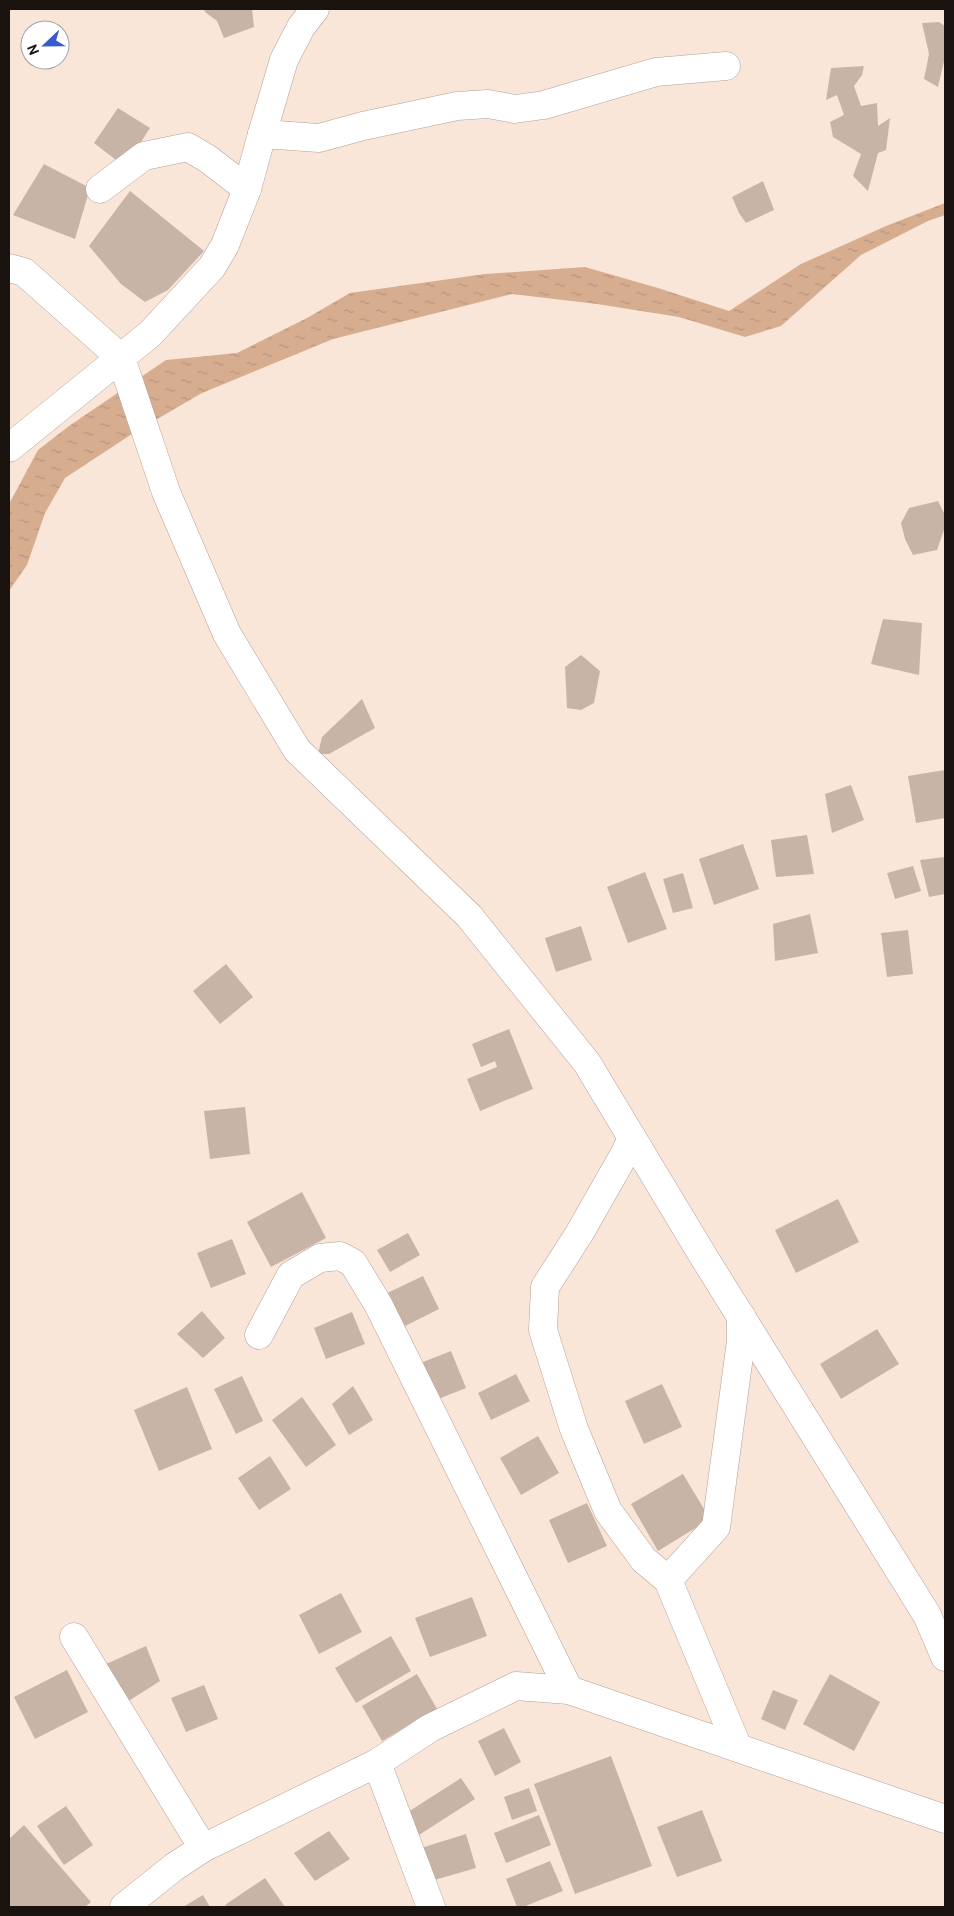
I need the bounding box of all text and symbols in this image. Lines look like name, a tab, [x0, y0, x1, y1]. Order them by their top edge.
north arrow	[20, 20, 70, 70]
text: N	[23, 42, 43, 58]

